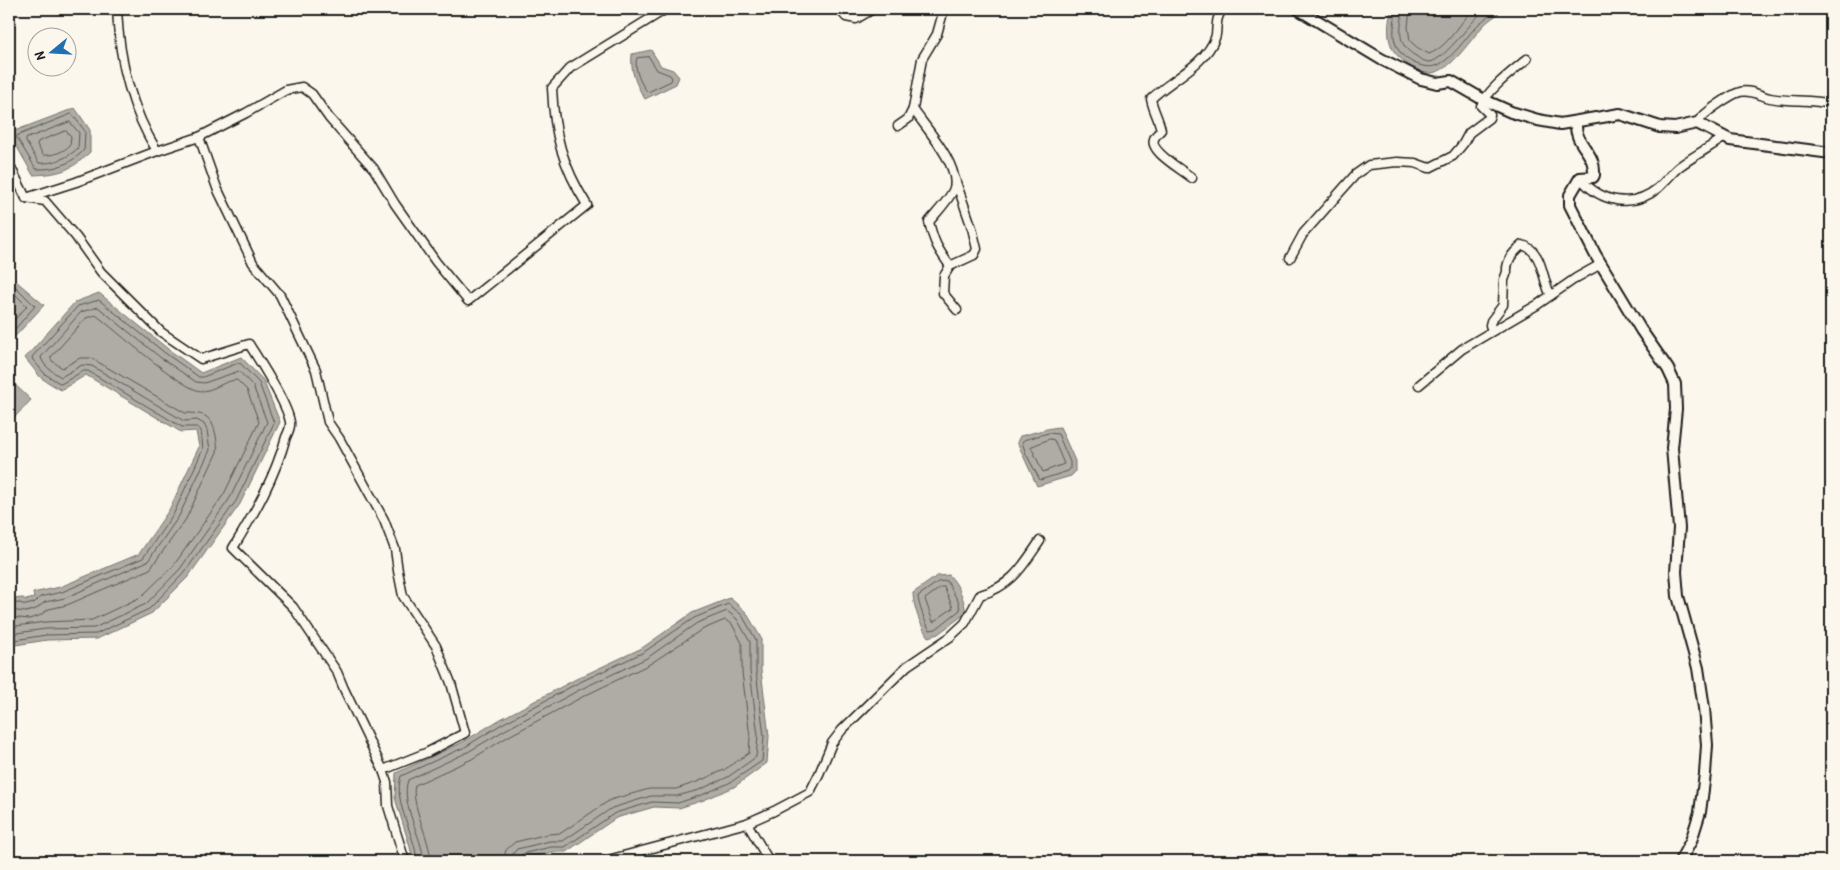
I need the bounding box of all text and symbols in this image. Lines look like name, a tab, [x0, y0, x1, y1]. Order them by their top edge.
north arrow	[28, 28, 78, 78]
text: N	[29, 49, 49, 63]

